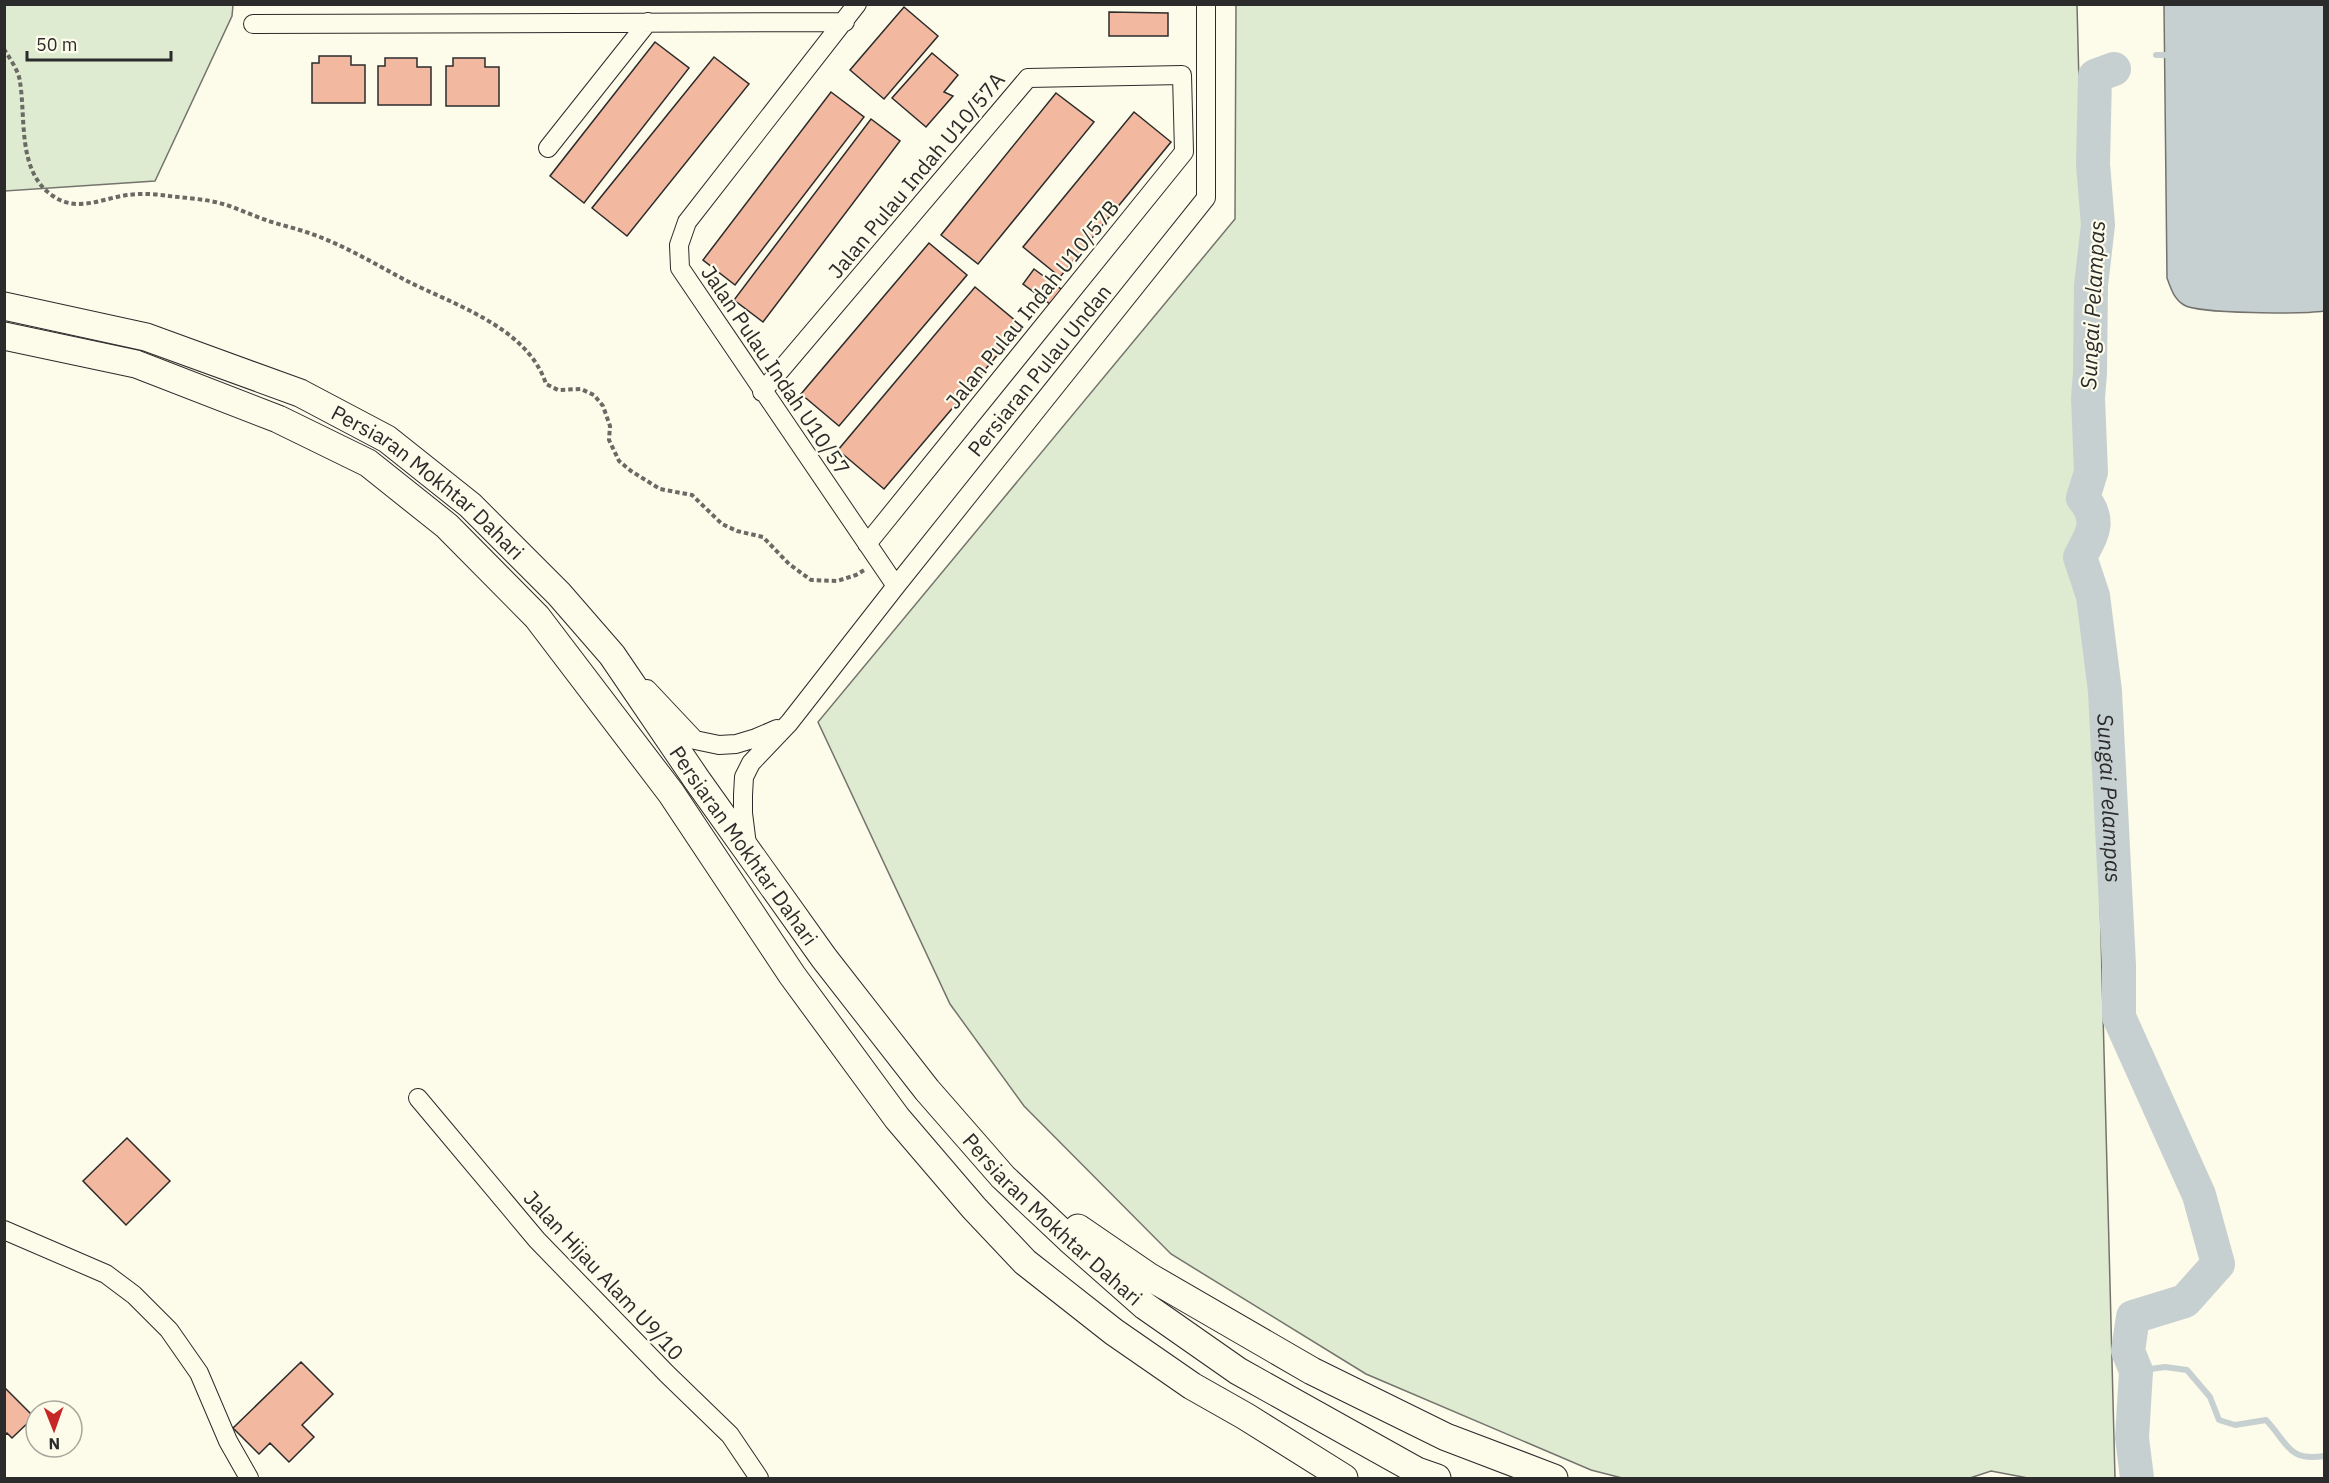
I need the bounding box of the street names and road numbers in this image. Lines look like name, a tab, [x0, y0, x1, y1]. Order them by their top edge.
street label: Jalan Pulau Indah U10/57A	[821, 66, 1011, 284]
street label: Jalan Pulau Indah U10/57B	[939, 194, 1125, 414]
street label: Jalan Pulau Indah U10/57	[695, 260, 857, 480]
street label: Persiaran Pulau Undan	[961, 278, 1117, 462]
street label: Persiaran Mokhtar Dahari	[327, 398, 531, 566]
street label: Persiaran Mokhtar Dahari	[664, 740, 824, 951]
street label: Persiaran Mokhtar Dahari	[957, 1127, 1148, 1311]
street label: Jalan Hijau Alam U9/10	[518, 1184, 690, 1366]

